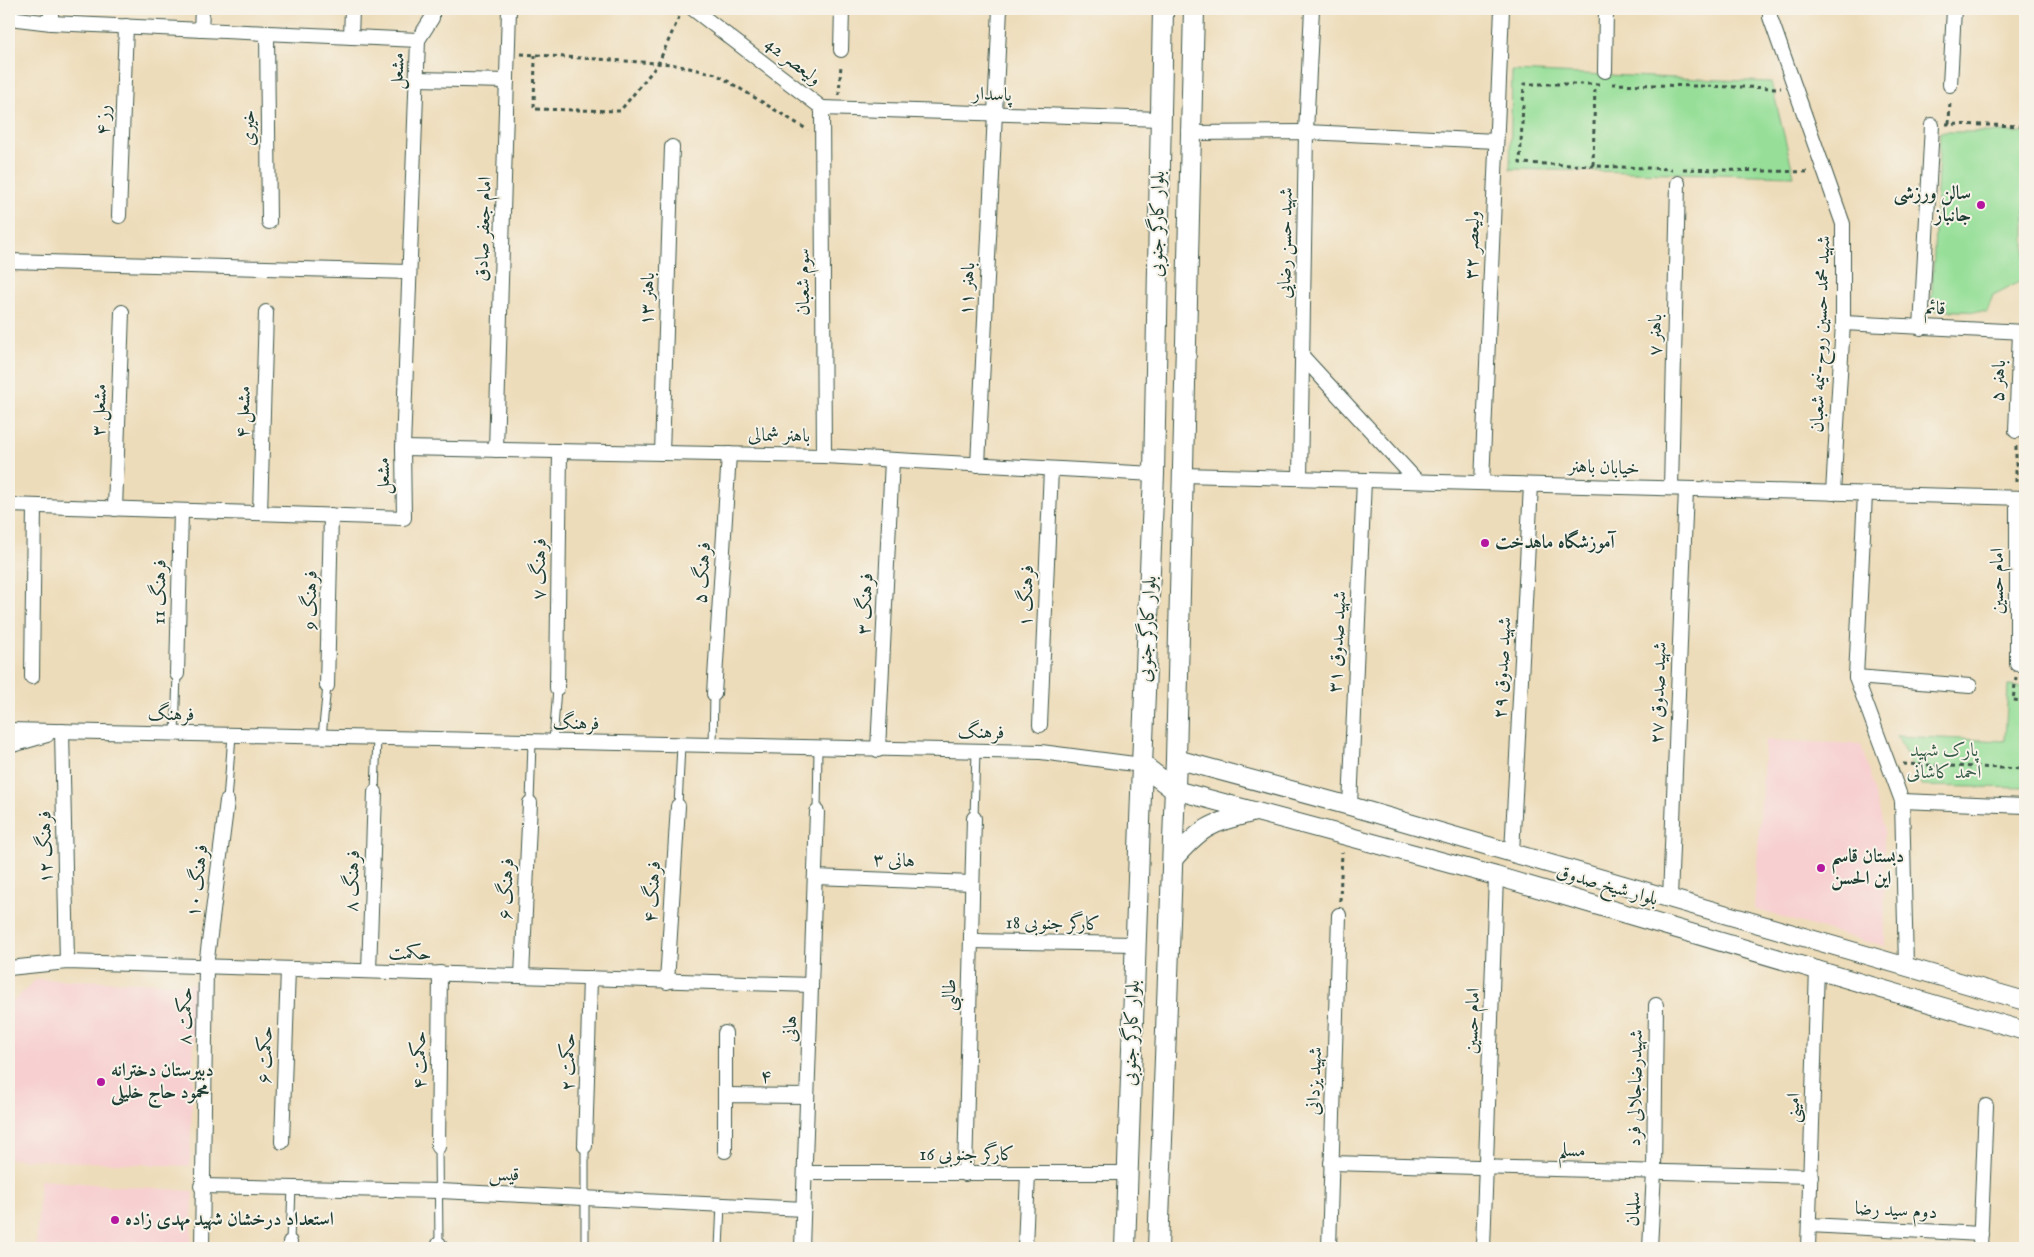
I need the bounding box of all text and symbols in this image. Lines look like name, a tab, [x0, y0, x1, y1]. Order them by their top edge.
street label: ولیعصر 42	[760, 33, 826, 91]
street label: مشعل	[385, 52, 411, 90]
street label: پاسدار	[970, 82, 1013, 108]
street label: رز ۴	[91, 104, 117, 136]
street label: خیری	[237, 110, 261, 146]
street label: بلوار کارگر جنوبی	[1143, 171, 1172, 277]
street label: امام جعفر صادق	[470, 176, 501, 282]
place label: سالن ورزشی جانباز	[1894, 182, 1971, 228]
street label: شهید حسن رضایی	[1273, 187, 1299, 299]
marker: سالن ورزشی جانباز	[1975, 199, 1987, 211]
street label: ولیعصر ۳۲	[1460, 210, 1486, 280]
street label: شهید محمد حسین روح-نیمه شعبان	[1806, 235, 1840, 433]
street label: سوم شعبان	[792, 248, 819, 316]
street label: باهنر ۱۱	[955, 262, 981, 316]
street label: باهنر ۱۳	[635, 272, 661, 326]
street label: قائم	[1924, 296, 1946, 325]
street label: باهنر ۷	[1644, 314, 1668, 356]
street label: باهنر ۵	[1986, 359, 2012, 403]
street label: مشعل ۳	[87, 383, 113, 437]
street label: مشعل ۴	[231, 385, 257, 439]
street label: باهنر شمالی	[748, 423, 810, 449]
street label: خیابان باهنر	[1566, 455, 1640, 481]
street label: مشعل	[372, 457, 396, 495]
place label: آموزشگاه ماهدخت	[1495, 529, 1618, 555]
marker: آموزشگاه ماهدخت	[1479, 537, 1491, 549]
street label: فرهنگ ۷	[525, 538, 553, 600]
street label: فرهنگ ۵	[687, 541, 717, 605]
street label: امام حسین	[1986, 548, 2013, 614]
street label: فرهنگ 11	[145, 559, 173, 625]
street label: فرهنگ ۱	[1012, 564, 1040, 627]
street label: فرهنگ 9	[296, 570, 324, 631]
street label: فرهنگ ۳	[850, 572, 880, 636]
street label: بلوار کارگر جنوبی	[1131, 575, 1164, 683]
street label: شهید صدوق ۳۱	[1323, 590, 1353, 694]
street label: شهید صدوق ۲۹	[1488, 616, 1518, 720]
street label: شهید صدوق ۲۷	[1645, 641, 1673, 745]
street label: فرهنگ	[147, 701, 195, 727]
street label: فرهنگ	[552, 710, 600, 736]
street label: فرهنگ	[957, 719, 1005, 745]
park label: پارک شهید احمد کاشانی	[1907, 739, 1981, 785]
street label: فرهنگ ۱۲	[31, 810, 59, 884]
street label: فرهنگ ۱۰	[180, 843, 214, 919]
place label: دبستان قاسم این الحسن	[1831, 845, 1904, 891]
street label: هانی ۳	[873, 848, 915, 874]
street label: فرهنگ ۸	[338, 849, 366, 912]
street label: فرهنگ ۶	[492, 857, 520, 920]
street label: فرهنگ ۴	[637, 860, 667, 924]
street label: بلوار شیخ صدوق	[1552, 860, 1661, 916]
marker: دبستان قاسم این الحسن	[1815, 862, 1827, 874]
street label: کارگر جنوبی 18	[1005, 909, 1101, 938]
street label: حکمت	[388, 941, 432, 967]
street label: طالبی	[937, 978, 965, 1012]
street label: بلوار کارگر جنوبی	[1116, 979, 1147, 1087]
street label: حکمت ۸	[173, 987, 199, 1045]
street label: امام حسین	[1460, 987, 1489, 1055]
street label: هانی	[779, 1015, 803, 1043]
street label: حکمت ۶	[253, 1025, 279, 1085]
street label: شهیدرضاجلالی فرد	[1623, 1029, 1649, 1147]
street label: حکمت ۴	[408, 1031, 432, 1089]
street label: حکمت ۲	[556, 1033, 582, 1091]
street label: شهید یزدانی	[1302, 1046, 1328, 1116]
place label: دبيرستان دخترانه محمود حاج خلیلی	[110, 1059, 214, 1109]
street label: ۴	[760, 1065, 772, 1089]
marker: دبيرستان دخترانه محمود حاج خلیلی	[95, 1076, 107, 1088]
street label: امینی	[1781, 1093, 1807, 1123]
street label: مسلم	[1558, 1139, 1586, 1169]
street label: کارگر جنوبی 16	[919, 1141, 1015, 1168]
street label: قیس	[488, 1162, 520, 1188]
street label: سلمان	[1621, 1191, 1647, 1227]
street label: دوم سید رضا	[1854, 1197, 1938, 1228]
place label: استعداد درخشان شهید مهدی زاده	[125, 1208, 334, 1232]
marker: استعداد درخشان شهید مهدی زاده	[109, 1214, 121, 1226]

